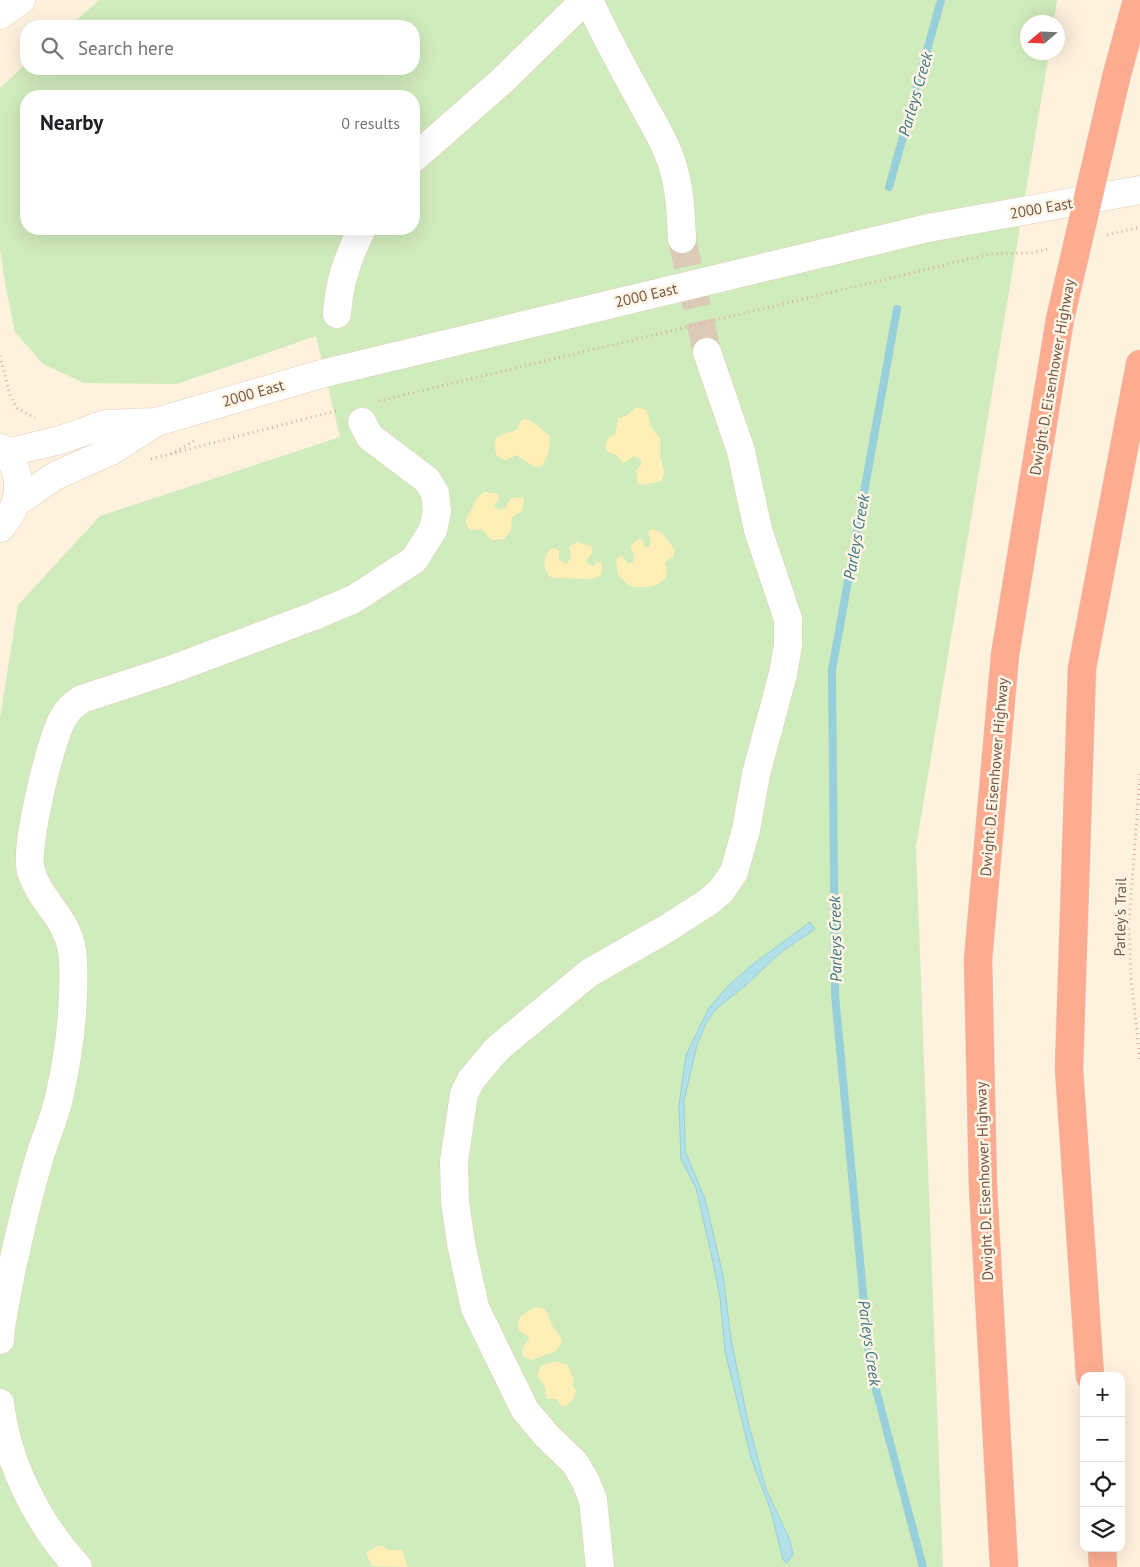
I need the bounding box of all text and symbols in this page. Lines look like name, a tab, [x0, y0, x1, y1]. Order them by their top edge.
north arrow	[1020, 15, 1065, 60]
search box	[20, 20, 420, 75]
icon: search	[38, 34, 66, 62]
text: Search here	[78, 36, 174, 60]
water label: Parleys Creek	[893, 49, 937, 138]
text: Nearby	[40, 109, 103, 136]
text: 0 results	[341, 113, 400, 133]
street label: 2000 East	[1008, 193, 1074, 223]
street label: Dwight D. Eisenhower Highway	[1025, 277, 1079, 477]
street label: 2000 East	[613, 279, 679, 311]
street label: 2000 East	[220, 375, 286, 411]
water label: Parleys Creek	[839, 492, 873, 581]
street label: Dwight D. Eisenhower Highway	[976, 677, 1012, 877]
street label: Parley's Trail	[1110, 877, 1130, 957]
water label: Parleys Creek	[824, 895, 846, 982]
street label: Dwight D. Eisenhower Highway	[971, 1081, 997, 1281]
water label: Parleys Creek	[854, 1299, 886, 1388]
map controls	[1080, 1372, 1125, 1552]
button: +	[1080, 1372, 1125, 1417]
button: −	[1080, 1417, 1125, 1462]
button: locate	[1080, 1462, 1125, 1507]
button: layers	[1080, 1507, 1125, 1552]

